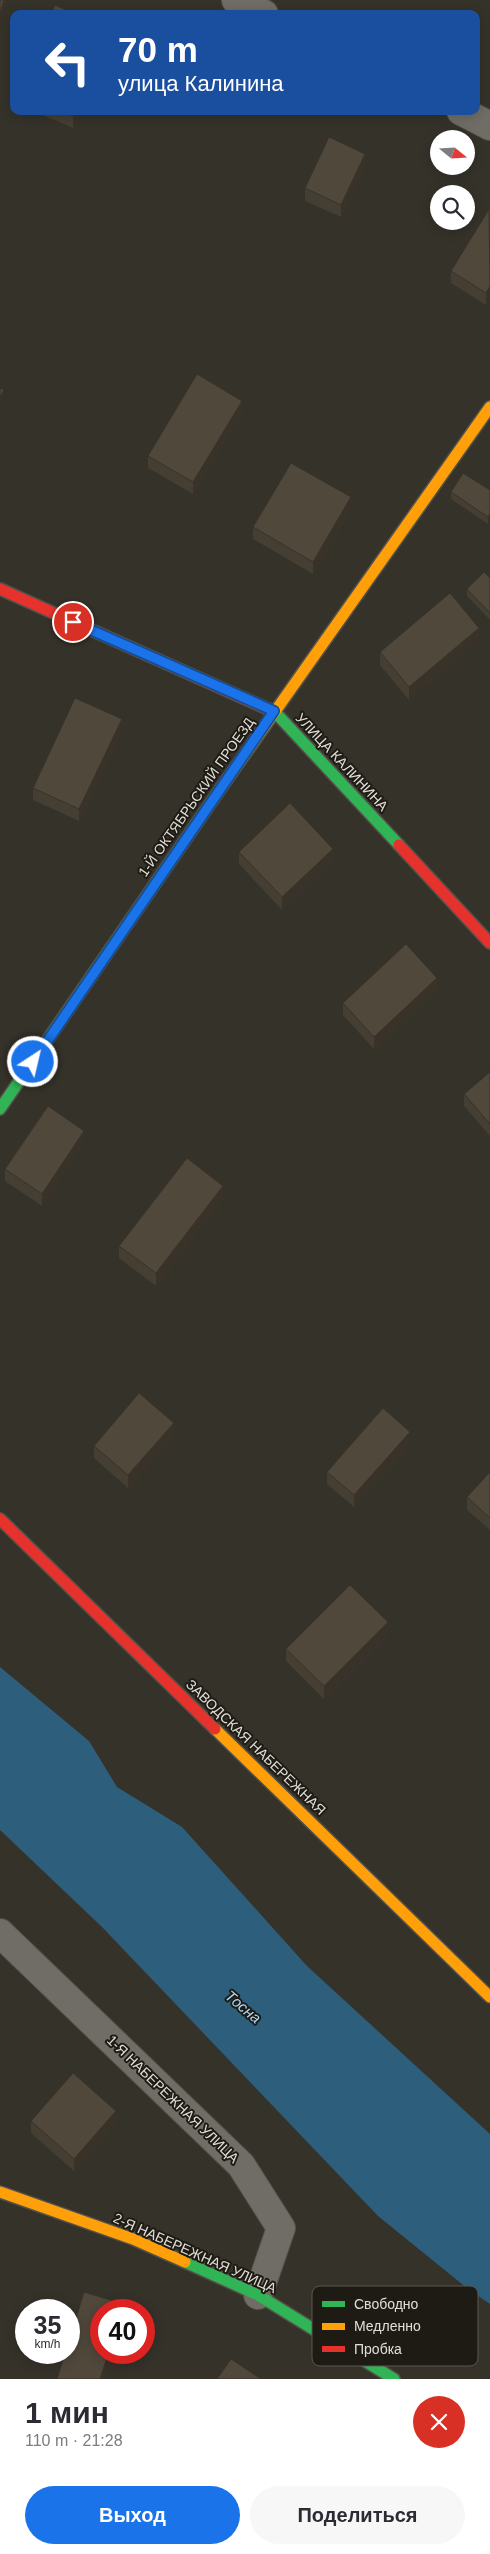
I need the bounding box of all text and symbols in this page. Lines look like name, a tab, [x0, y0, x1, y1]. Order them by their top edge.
icon: left	[35, 30, 100, 95]
text: 70 m	[118, 30, 198, 69]
text: улица Калинина	[118, 71, 284, 96]
north arrow	[430, 130, 475, 175]
map controls	[430, 130, 475, 230]
button: search	[430, 185, 475, 230]
pin	[52, 601, 94, 643]
icon: arrive	[59, 608, 87, 636]
street label: УЛИЦА КАЛИНИНА	[293, 710, 392, 815]
street label: 1-Й ОКТЯБРЬСКИЙ ПРОЕЗД	[134, 713, 257, 880]
position arrow	[6, 1035, 58, 1087]
street label: ЗАВОДСКАЯ НАБЕРЕЖНАЯ	[183, 1676, 329, 1818]
water label: Тосна	[222, 1987, 265, 2026]
street label: 1-Я НАБЕРЕЖНАЯ УЛИЦА	[104, 2032, 243, 2167]
street label: 2-Я НАБЕРЕЖНАЯ УЛИЦА	[111, 2210, 280, 2297]
legend	[312, 2286, 478, 2366]
text: Свободно	[354, 2296, 419, 2312]
speed limit sign: 40	[90, 2299, 155, 2364]
text: 35	[34, 2311, 61, 2339]
text: Медленно	[354, 2318, 421, 2334]
text: km/h	[34, 2337, 61, 2351]
text: Пробка	[354, 2341, 402, 2357]
text: 1 мин	[25, 2396, 109, 2429]
button: close	[413, 2396, 465, 2448]
text: 110 m · 21:28	[25, 2432, 123, 2449]
button: Выход	[25, 2486, 240, 2544]
button: Поделиться	[250, 2486, 465, 2544]

